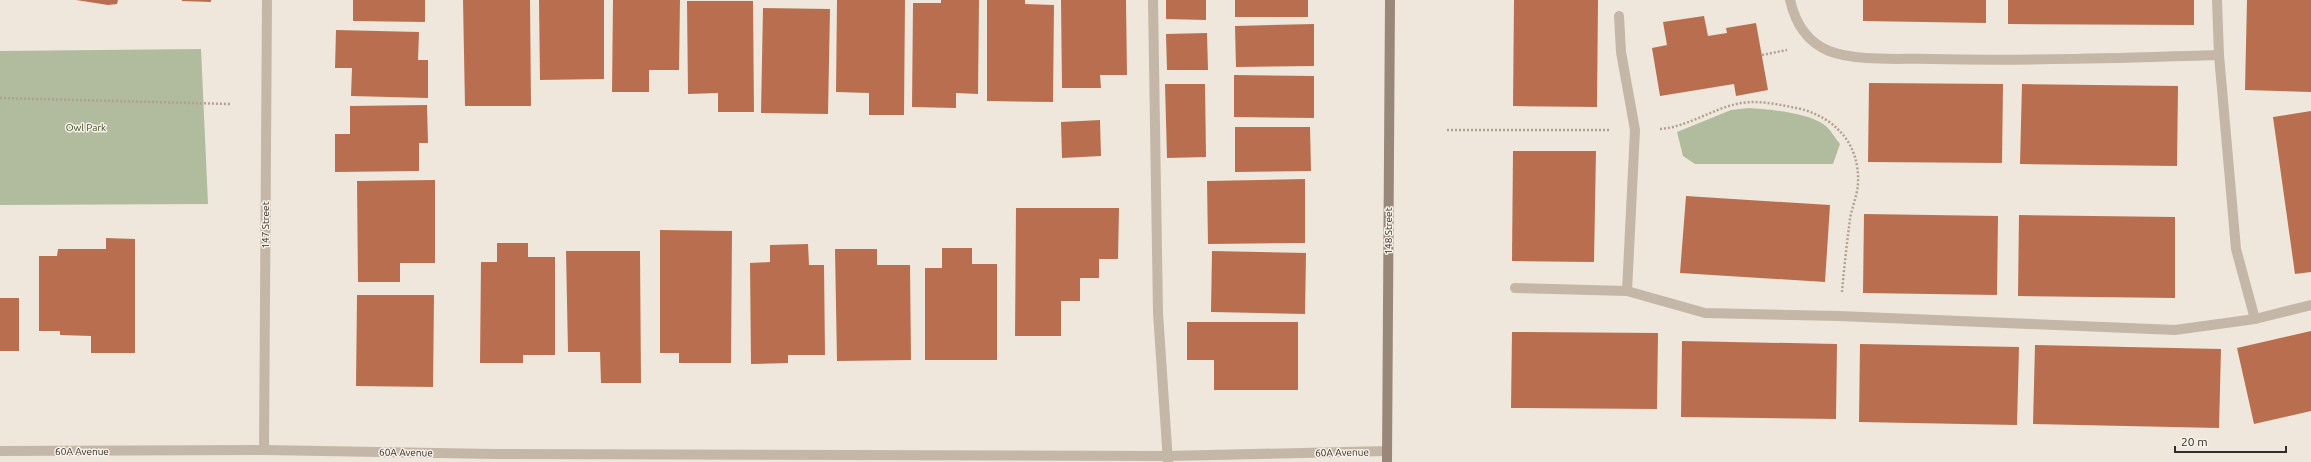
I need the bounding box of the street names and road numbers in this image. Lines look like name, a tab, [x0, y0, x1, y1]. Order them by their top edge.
street label: 147 Street	[260, 201, 271, 249]
street label: 148 Street	[1383, 207, 1394, 255]
street label: 60A Avenue	[55, 446, 109, 457]
street label: 60A Avenue	[379, 447, 433, 458]
street label: 60A Avenue	[1315, 447, 1369, 458]

